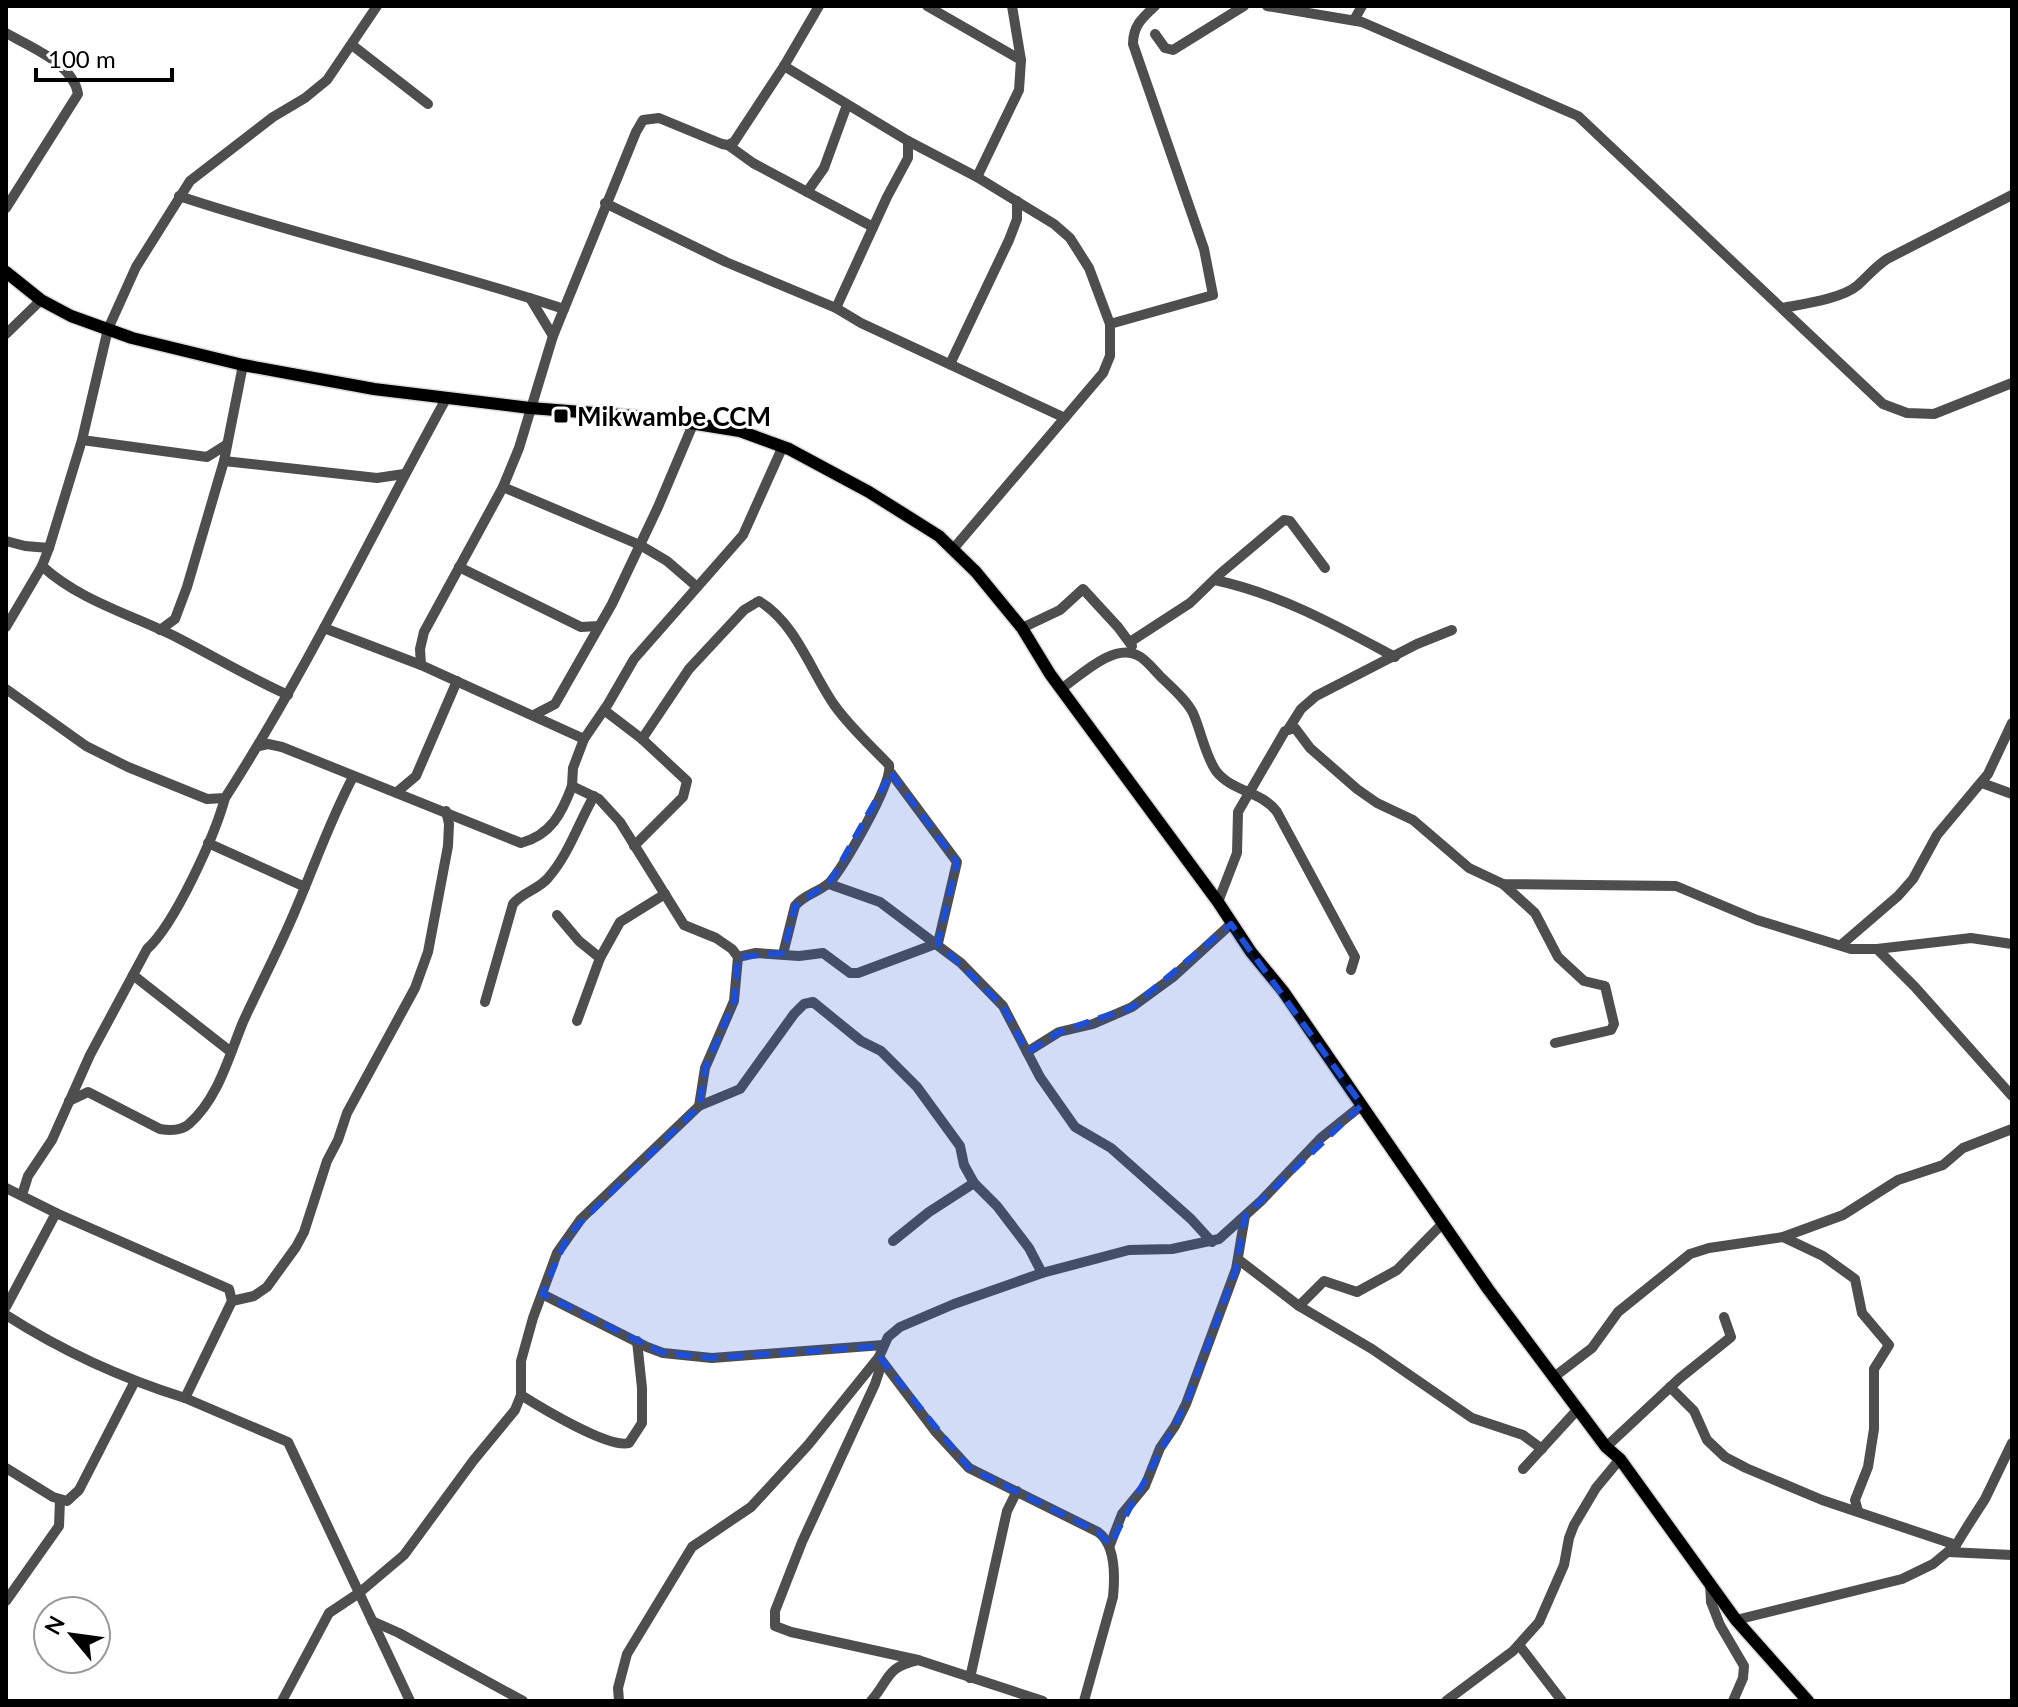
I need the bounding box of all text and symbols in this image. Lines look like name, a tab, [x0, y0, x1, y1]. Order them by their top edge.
scale bar	[36, 32, 172, 82]
text: 100 m	[48, 44, 116, 73]
place label: Mikwambe CCM	[577, 400, 771, 432]
marker: Mikwambe CCM	[552, 407, 570, 425]
north arrow	[32, 1595, 112, 1675]
text: N	[38, 1611, 70, 1639]

